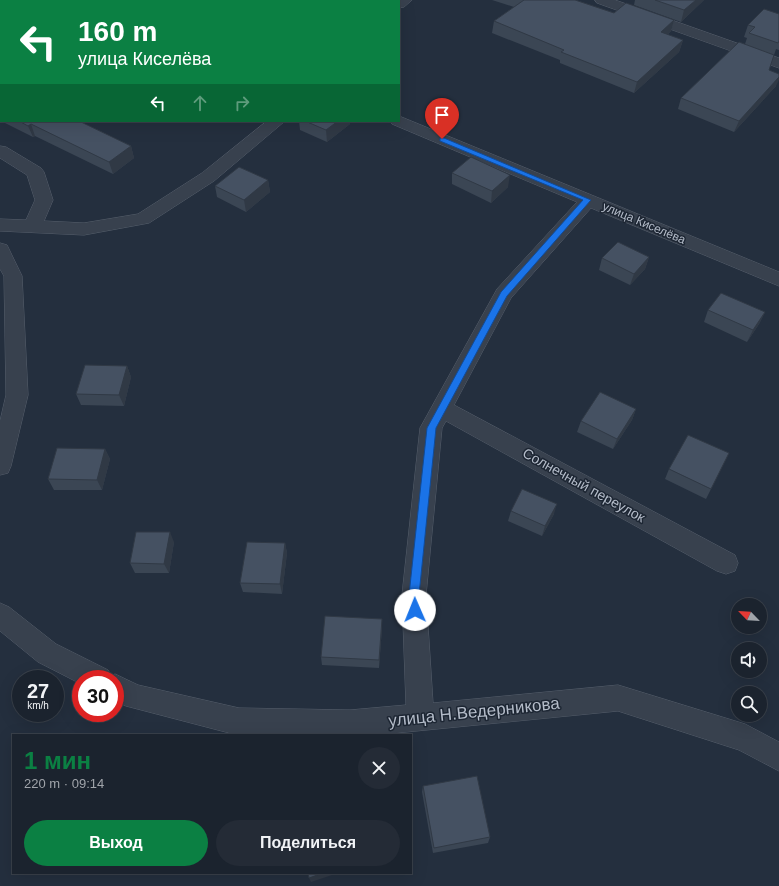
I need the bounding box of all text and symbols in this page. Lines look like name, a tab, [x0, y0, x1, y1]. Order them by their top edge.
icon: left	[12, 16, 64, 68]
text: 160 m	[78, 16, 157, 47]
text: улица Киселёва	[78, 49, 211, 69]
icon: left	[147, 92, 169, 114]
icon: ahead	[189, 92, 211, 114]
icon: right	[231, 92, 253, 114]
pin	[425, 98, 459, 139]
icon: arrive	[431, 104, 453, 126]
street label: улица Киселёва	[600, 199, 688, 247]
street label: Солнечный переулок	[520, 445, 649, 526]
position arrow	[394, 589, 436, 631]
north arrow	[731, 598, 767, 634]
map controls	[731, 598, 767, 722]
button: sound	[731, 642, 767, 678]
speed limit sign: 30	[72, 670, 124, 722]
text: 27	[27, 680, 49, 702]
button: search	[731, 686, 767, 722]
street label: улица Н.Ведерникова	[387, 694, 561, 730]
text: km/h	[27, 700, 49, 711]
text: 1 мин	[24, 747, 91, 774]
button: close	[358, 747, 400, 789]
text: 220 m · 09:14	[24, 776, 104, 791]
button: Выход	[24, 820, 208, 866]
button: Поделиться	[216, 820, 400, 866]

